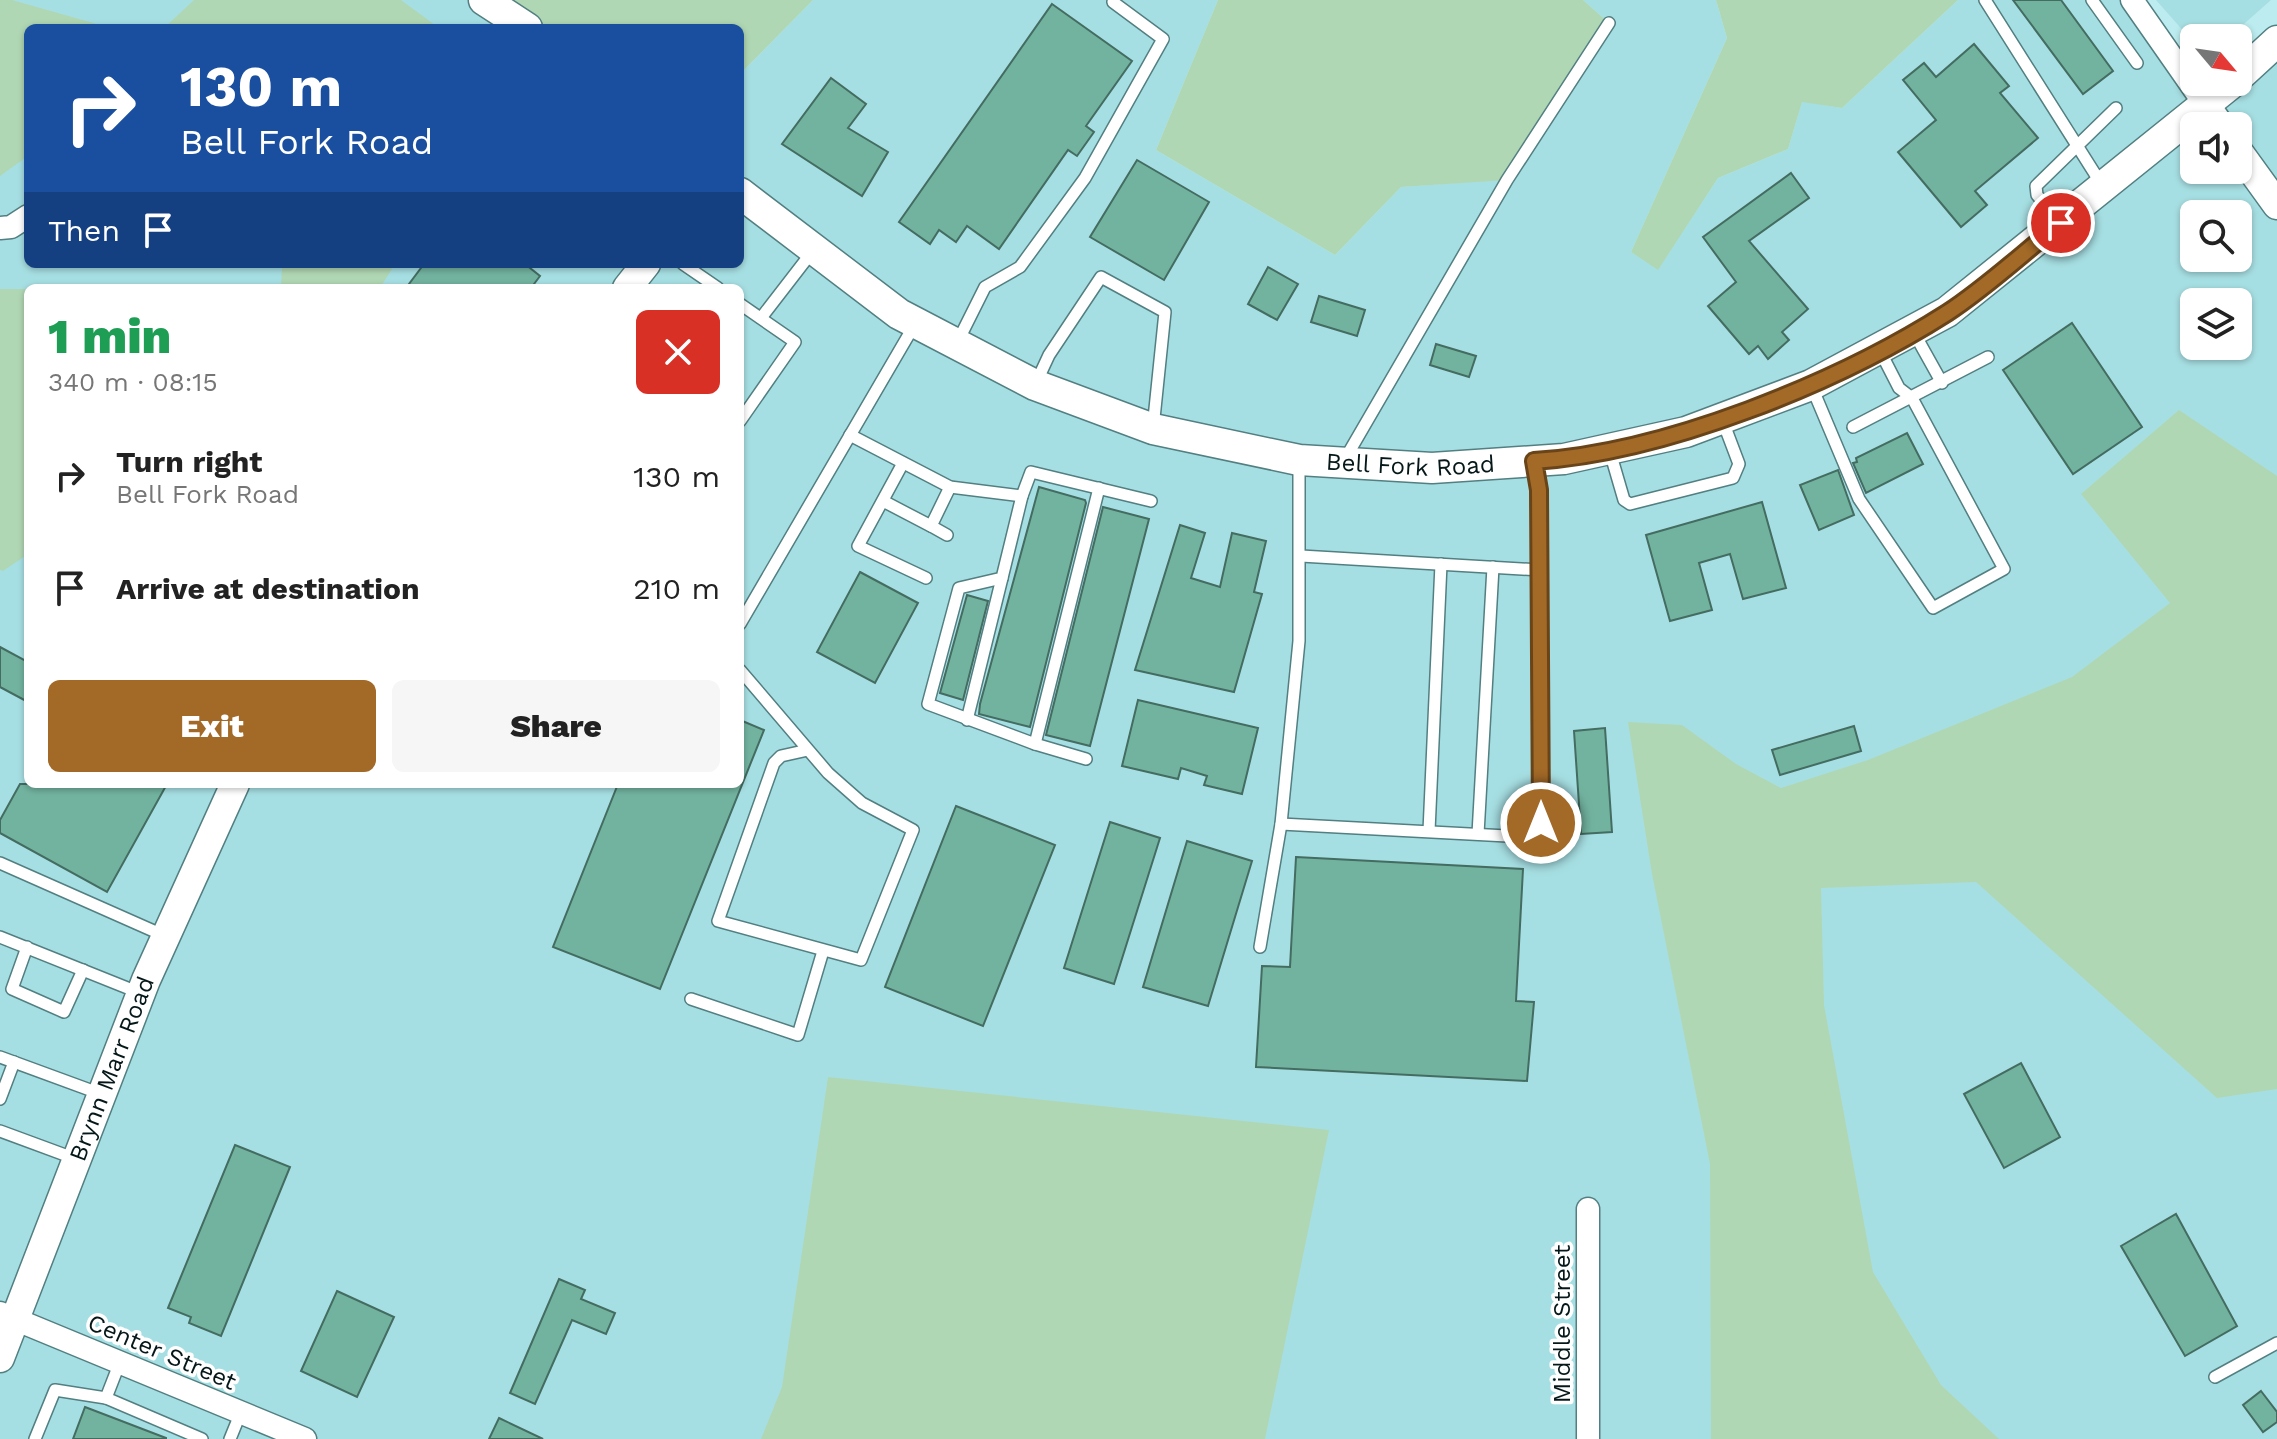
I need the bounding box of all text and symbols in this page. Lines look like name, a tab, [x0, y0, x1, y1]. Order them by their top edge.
north arrow	[2180, 24, 2252, 96]
map controls	[2180, 24, 2252, 360]
text: 130 m	[180, 54, 342, 120]
icon: right	[48, 56, 152, 160]
button: sound	[2180, 112, 2252, 184]
text: Bell Fork Road	[180, 121, 433, 163]
pin	[2027, 189, 2095, 257]
button: search	[2180, 200, 2252, 272]
icon: arrive	[2039, 201, 2083, 245]
icon: arrive	[136, 208, 180, 252]
text: Then	[48, 213, 120, 248]
button: layers	[2180, 288, 2252, 360]
text: 1 min	[48, 308, 171, 365]
button: close	[636, 310, 720, 394]
text: 340 m · 08:15	[48, 367, 218, 397]
text: Turn right	[116, 444, 262, 479]
street label: Bell Fork Road	[1325, 448, 1496, 482]
icon: right	[48, 454, 92, 498]
text: 130 m	[633, 459, 720, 494]
text: Bell Fork Road	[116, 479, 299, 509]
icon: arrive	[48, 566, 92, 610]
text: Arrive at destination	[116, 571, 420, 606]
text: 210 m	[633, 571, 720, 606]
button: Exit	[48, 680, 376, 772]
button: Share	[392, 680, 720, 772]
position arrow	[1499, 781, 1583, 865]
street label: Brynn Marr Road	[63, 973, 160, 1165]
street label: Middle Street	[1548, 1245, 1576, 1403]
street label: Center Street	[84, 1308, 240, 1396]

